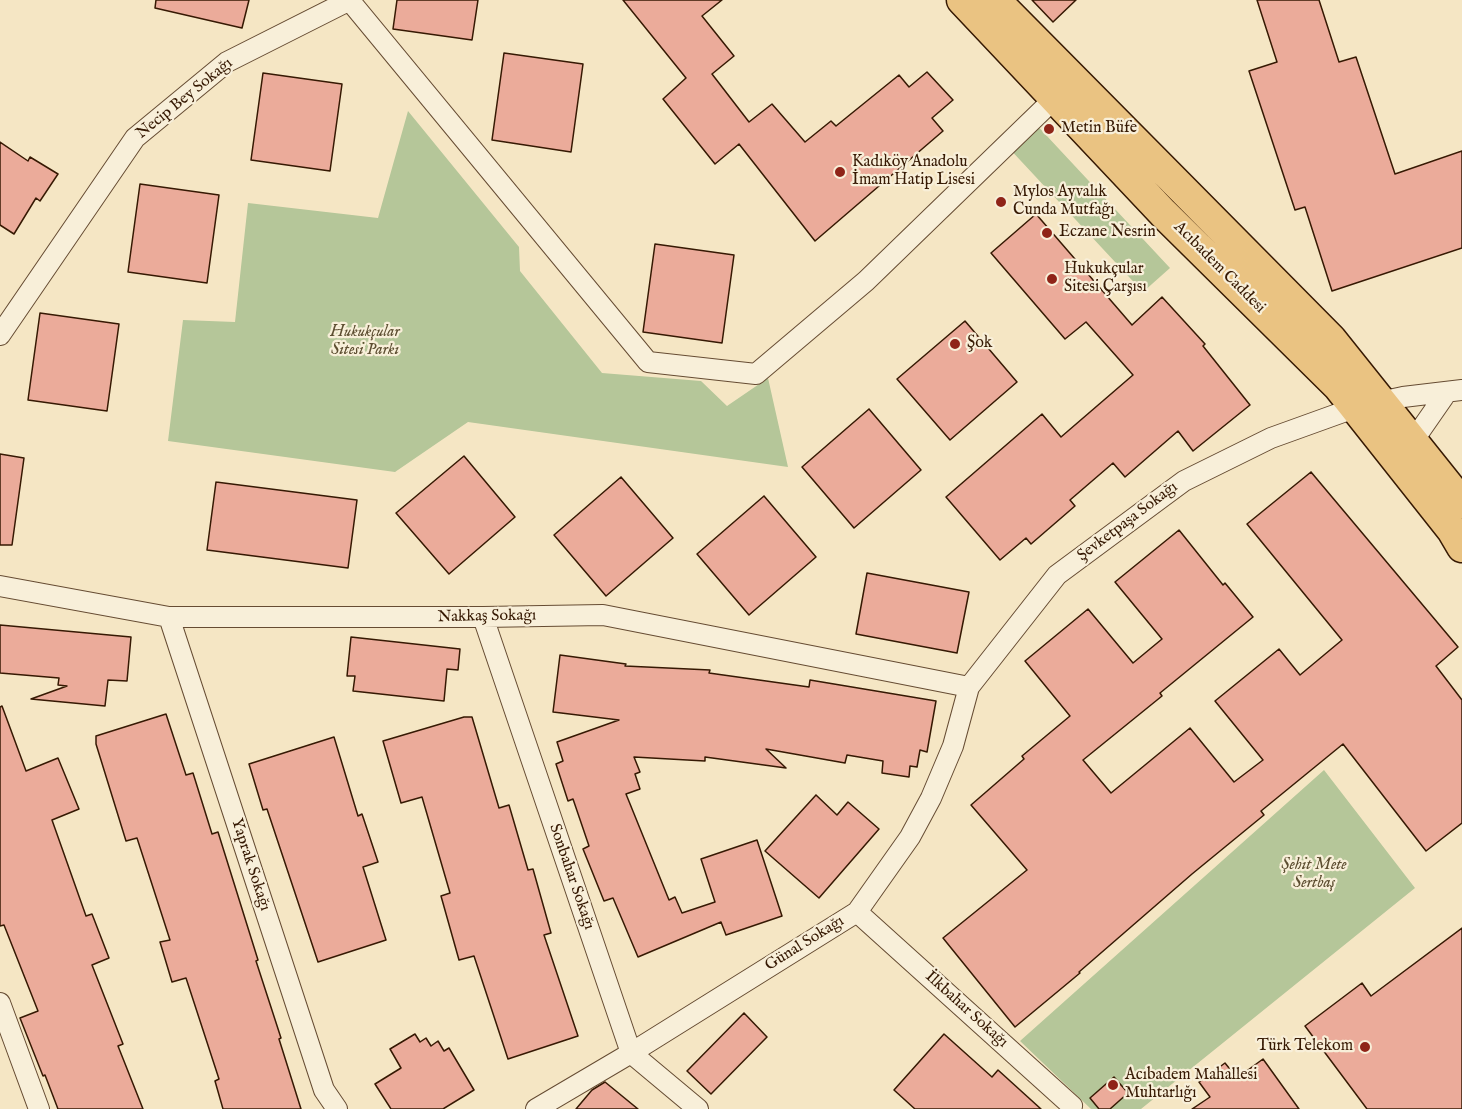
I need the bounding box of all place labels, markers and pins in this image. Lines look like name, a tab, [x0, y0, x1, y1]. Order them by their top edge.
place label: Metin Büfe	[1061, 119, 1137, 139]
marker: Metin Büfe	[1042, 122, 1056, 136]
place label: Kadıköy Anadolu İmam Hatip Lisesi	[852, 153, 975, 191]
marker: Kadıköy Anadolu İmam Hatip Lisesi	[833, 165, 847, 179]
place label: Mylos Ayvalık Cunda Mutfağı	[1013, 183, 1115, 221]
marker: Mylos Ayvalık Cunda Mutfağı	[994, 195, 1008, 209]
place label: Eczane Nesrin	[1059, 223, 1156, 243]
marker: Eczane Nesrin	[1040, 226, 1054, 240]
place label: Hukukçular Sitesi Çarşısı	[1064, 260, 1147, 298]
marker: Hukukçular Sitesi Çarşısı	[1045, 272, 1059, 286]
place label: Şok	[967, 334, 992, 354]
marker: Şok	[948, 337, 962, 351]
place label: Türk Telekom	[1257, 1037, 1353, 1057]
marker: Türk Telekom	[1358, 1040, 1372, 1054]
place label: Acıbadem Mahallesi Muhtarlığı	[1125, 1066, 1257, 1104]
marker: Acıbadem Mahallesi Muhtarlığı	[1106, 1078, 1120, 1092]

